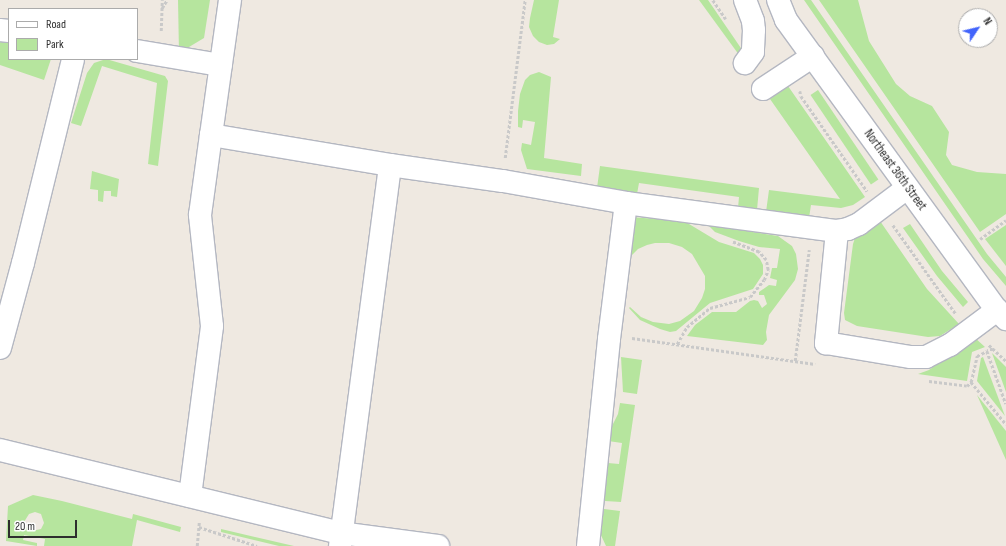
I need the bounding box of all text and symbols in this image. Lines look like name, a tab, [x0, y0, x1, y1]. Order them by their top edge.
legend	[8, 8, 138, 60]
north arrow	[958, 8, 998, 48]
text: N	[980, 15, 994, 28]
text: Road	[46, 17, 66, 32]
text: Park	[46, 37, 64, 52]
street label: Northeast 36th Street	[860, 126, 930, 214]
scale bar	[10, 512, 79, 538]
text: 20 m	[15, 519, 35, 534]

